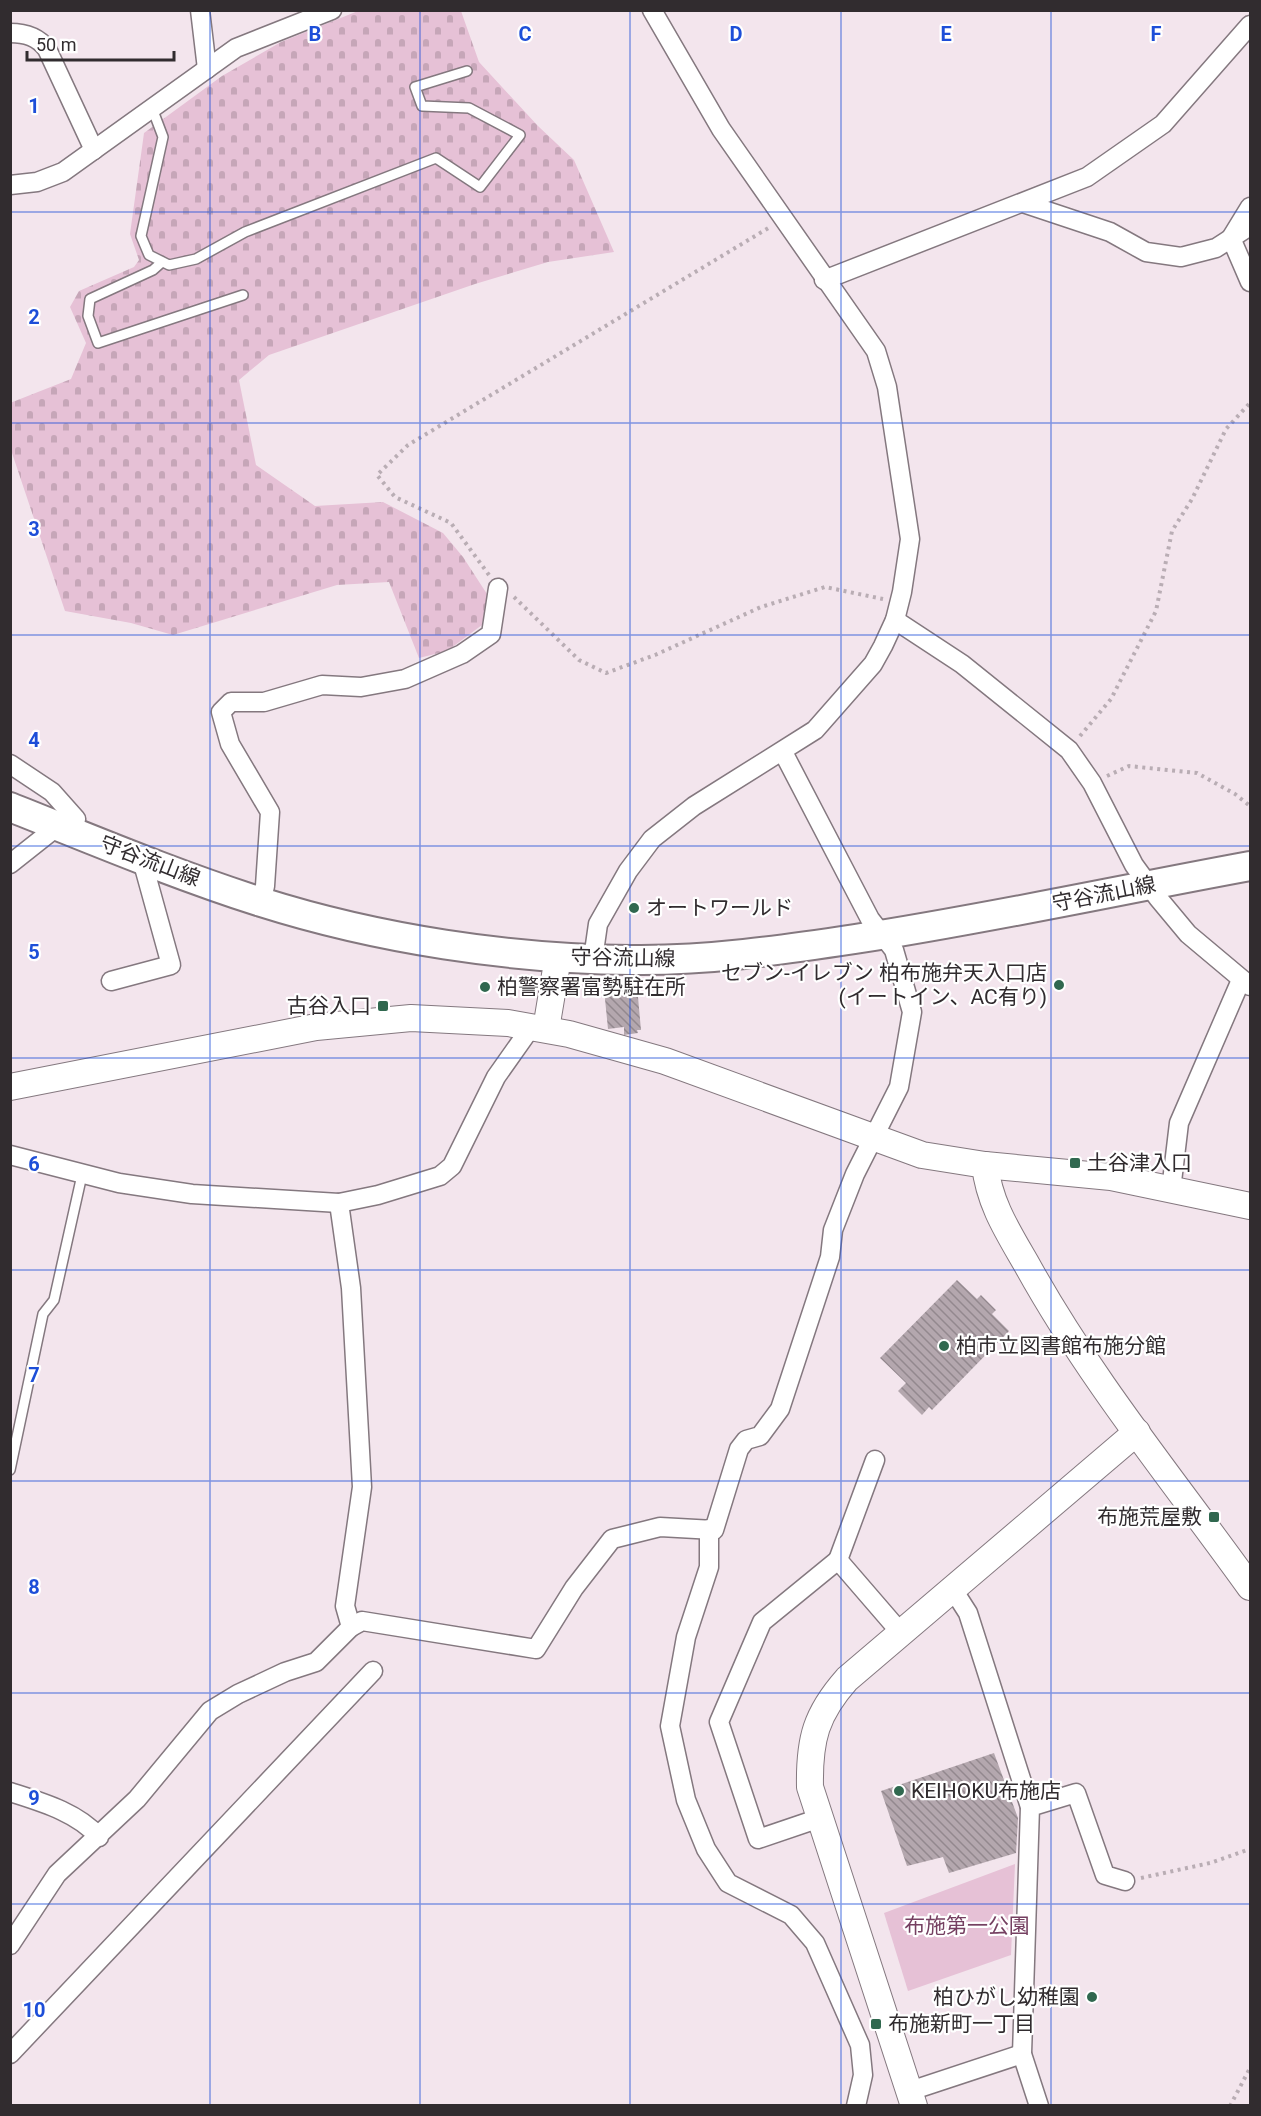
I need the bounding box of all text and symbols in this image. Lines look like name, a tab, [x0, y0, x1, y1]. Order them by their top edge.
text: B	[309, 22, 321, 46]
text: C	[518, 22, 532, 46]
text: D	[730, 22, 743, 46]
text: E	[940, 22, 952, 46]
text: F	[1151, 22, 1162, 46]
scale bar	[27, 24, 174, 62]
text: 50 m	[36, 34, 76, 55]
text: 1	[28, 94, 40, 118]
text: 2	[28, 305, 40, 329]
text: 3	[28, 517, 40, 541]
text: 4	[28, 728, 40, 752]
street label: 守谷流山線	[97, 831, 203, 891]
street label: 守谷流山線	[1050, 872, 1158, 916]
place label: オートワールド	[646, 896, 793, 920]
marker: オートワールド	[627, 901, 641, 915]
text: 5	[28, 940, 40, 964]
street label: 守谷流山線	[570, 945, 676, 971]
place label: セブン-イレブン 柏布施弁天入口店 (イートイン、AC有り)	[721, 961, 1047, 1009]
place label: 柏警察署富勢駐在所	[497, 975, 686, 999]
marker: セブン-イレブン 柏布施弁天入口店 (イートイン、AC有り)	[1052, 978, 1066, 992]
marker: 柏警察署富勢駐在所	[478, 980, 492, 994]
place label: 古谷入口	[287, 994, 371, 1018]
marker: 古谷入口	[376, 999, 390, 1013]
place label: 土谷津入口	[1087, 1151, 1192, 1175]
text: 6	[28, 1152, 40, 1176]
marker: 土谷津入口	[1068, 1156, 1082, 1170]
place label: 柏市立図書館布施分館	[956, 1334, 1166, 1358]
marker: 柏市立図書館布施分館	[937, 1339, 951, 1353]
text: 7	[28, 1363, 40, 1387]
place label: 布施荒屋敷	[1097, 1505, 1202, 1529]
marker: 布施荒屋敷	[1207, 1510, 1221, 1524]
text: 8	[28, 1575, 40, 1599]
place label: KEIHOKU布施店	[911, 1779, 1061, 1803]
marker: KEIHOKU布施店	[892, 1784, 906, 1798]
text: 9	[28, 1786, 40, 1810]
park label: 布施第一公園	[904, 1914, 1030, 1938]
place label: 柏ひがし幼稚園	[933, 1985, 1080, 2009]
marker: 柏ひがし幼稚園	[1085, 1990, 1099, 2004]
text: 10	[23, 1998, 45, 2022]
place label: 布施新町一丁目	[888, 2012, 1035, 2036]
marker: 布施新町一丁目	[869, 2017, 883, 2031]

